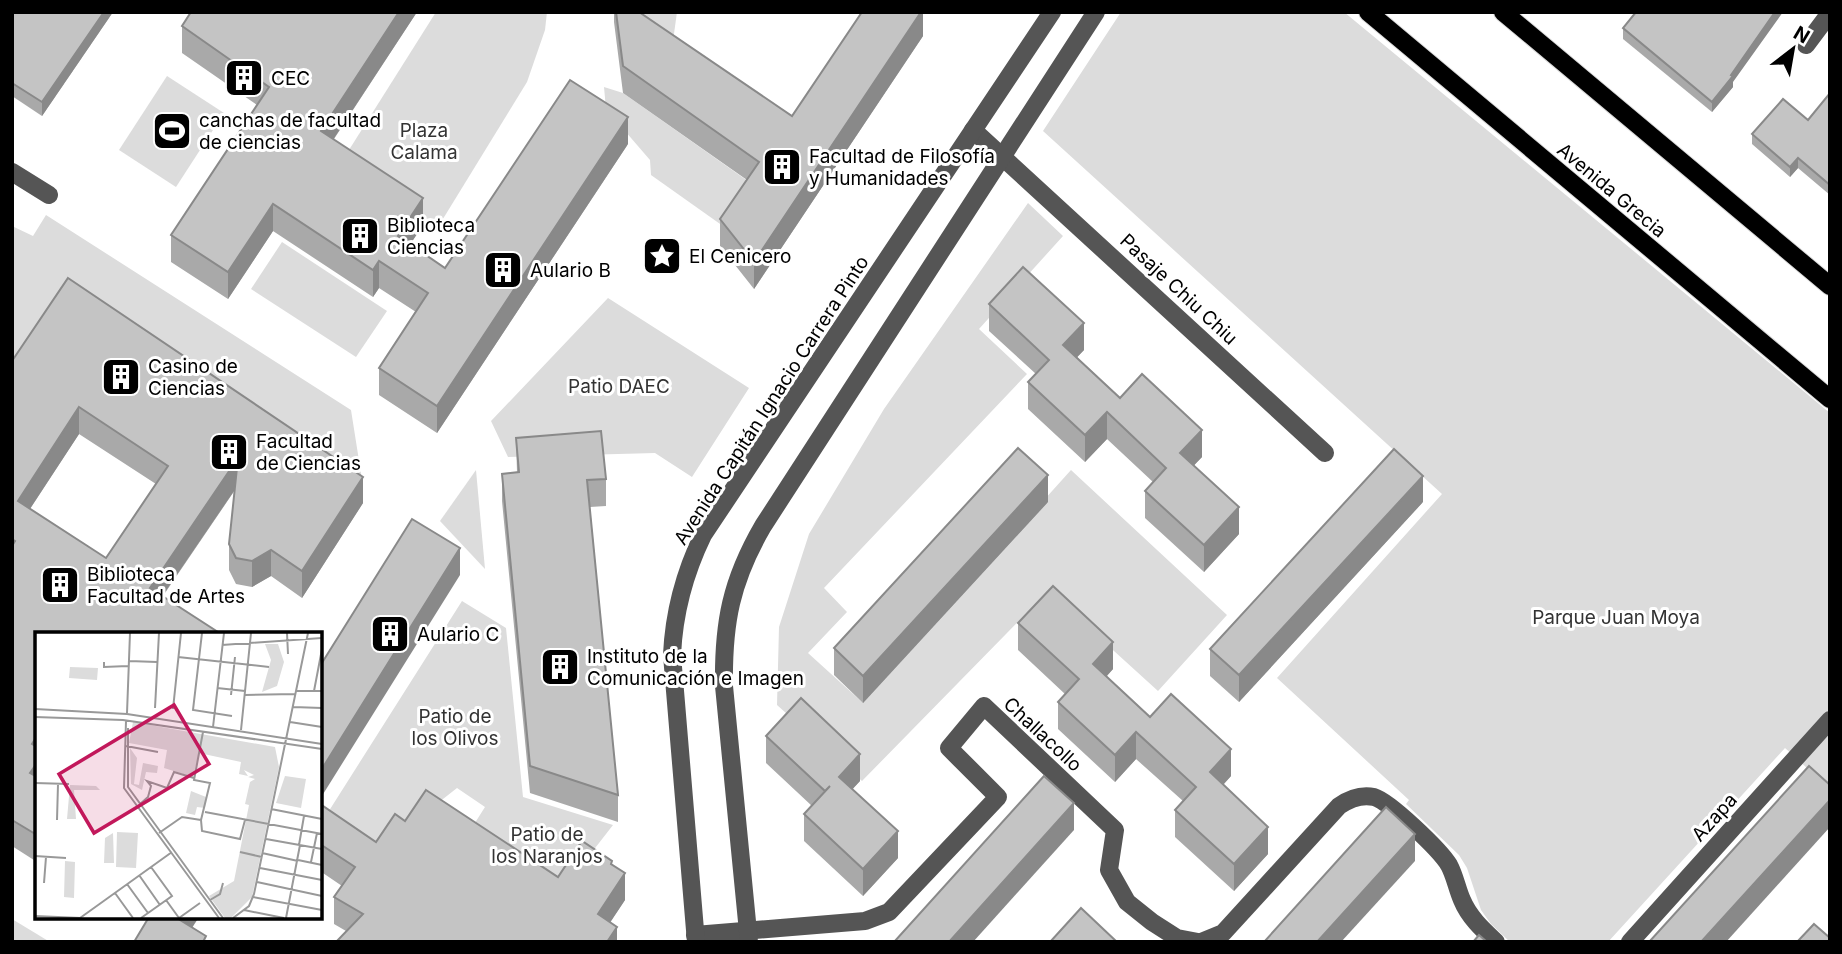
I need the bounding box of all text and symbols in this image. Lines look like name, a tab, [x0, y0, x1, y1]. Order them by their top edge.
north arrow	[1758, 14, 1828, 84]
text: N	[1789, 21, 1814, 48]
building icon: CEC	[223, 57, 265, 99]
place label: CEC	[271, 67, 310, 90]
place label: canchas de facultad de ciencias	[199, 109, 381, 154]
sports icon: canchas de facultad de ciencias	[151, 110, 193, 152]
park label: Plaza Calama	[390, 119, 458, 164]
street label: Avenida Grecia	[1553, 138, 1671, 243]
place label: Facultad de Filosofía y Humanidades	[809, 145, 995, 190]
building icon: Facultad de Filosofía y Humanidades	[761, 146, 803, 188]
place label: Biblioteca Ciencias	[387, 214, 475, 259]
building icon: Biblioteca Ciencias	[339, 215, 381, 257]
street label: Pasaje Chiu Chiu	[1115, 229, 1242, 350]
place icon: El Cenicero	[641, 235, 683, 277]
place label: El Cenicero	[689, 245, 791, 268]
building icon: Aulario B	[482, 249, 524, 291]
street label: Avenida Capitán Ignacio Carrera Pinto	[669, 251, 874, 549]
place label: Aulario B	[530, 259, 611, 282]
place label: Casino de Ciencias	[148, 355, 238, 400]
building icon: Casino de Ciencias	[100, 356, 142, 398]
park label: Patio DAEC	[568, 375, 670, 398]
place label: Facultad de Ciencias	[256, 430, 361, 475]
building icon: Facultad de Ciencias	[208, 431, 250, 473]
place label: Biblioteca Facultad de Artes	[87, 563, 245, 608]
building icon: Biblioteca Facultad de Artes	[39, 564, 81, 606]
park label: Parque Juan Moya	[1532, 606, 1700, 629]
building icon: Aulario C	[369, 613, 411, 655]
place label: Aulario C	[417, 623, 499, 646]
inset map	[35, 632, 322, 919]
place label: Instituto de la Comunicación e Imagen	[587, 645, 804, 690]
building icon: Instituto de la Comunicación e Imagen	[539, 646, 581, 688]
street label: Challacollo	[999, 692, 1087, 776]
park label: Patio de los Olivos	[412, 705, 498, 750]
street label: Azapa	[1687, 789, 1742, 846]
park label: Patio de los Naranjos	[491, 823, 603, 868]

